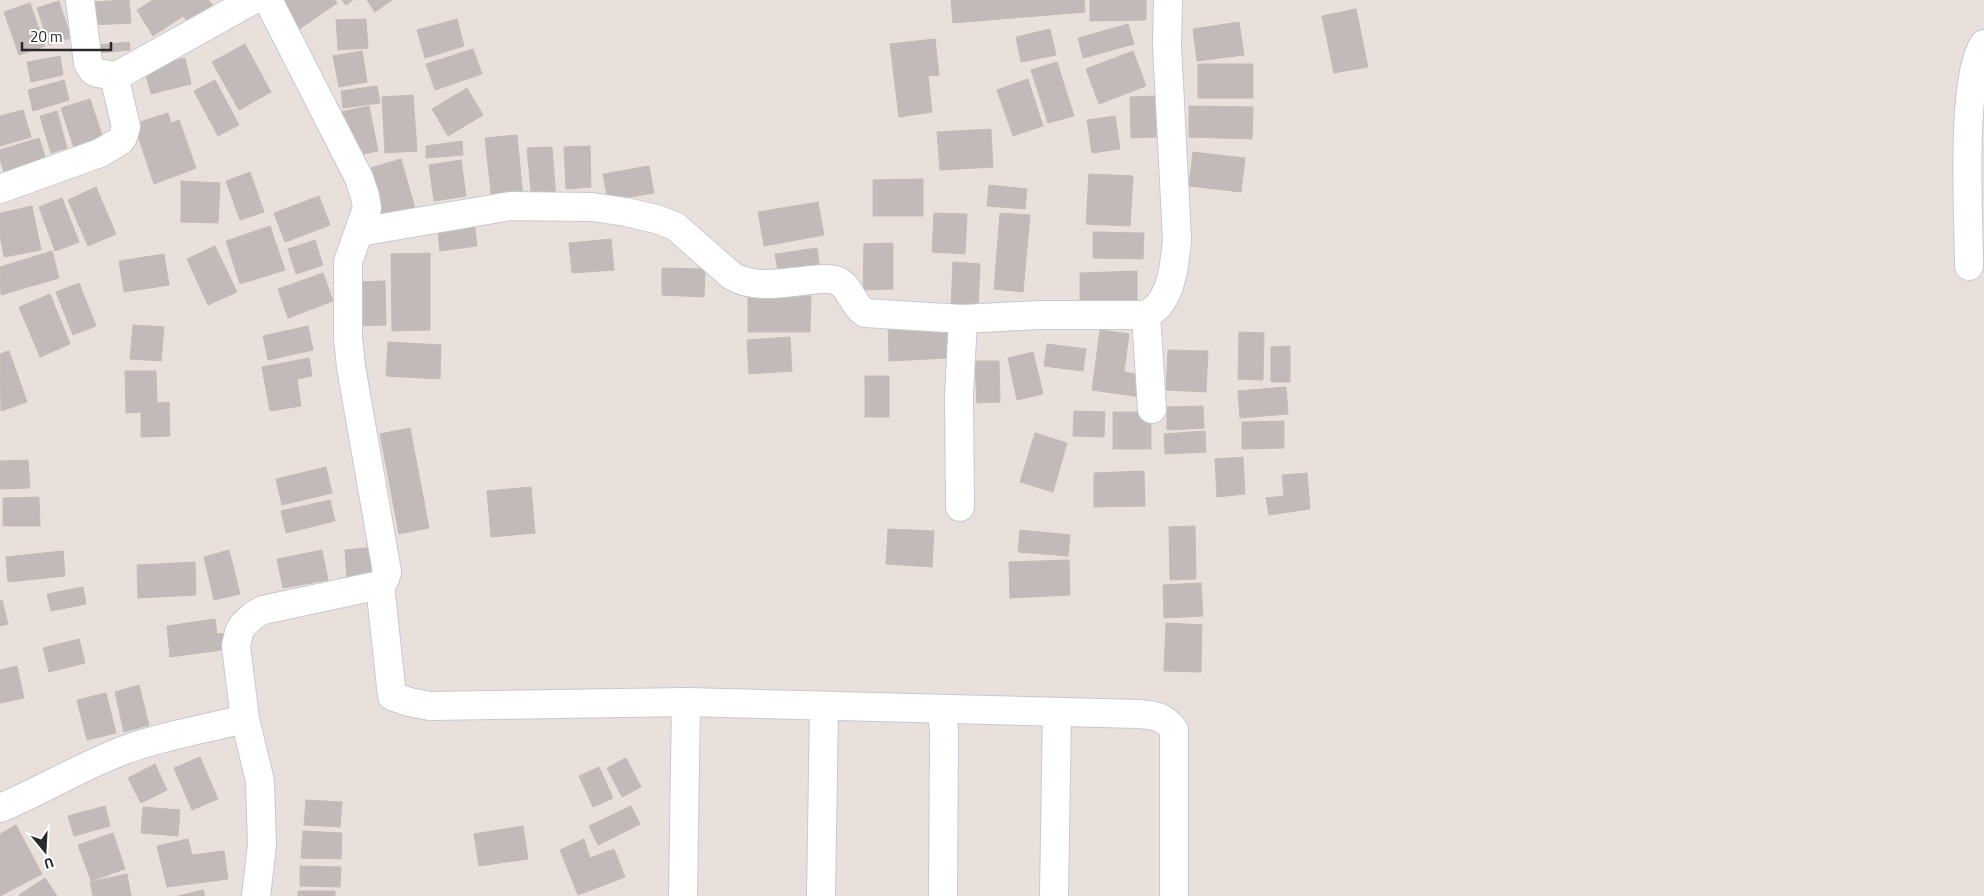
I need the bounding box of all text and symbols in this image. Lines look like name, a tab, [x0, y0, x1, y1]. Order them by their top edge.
scale bar	[22, 20, 111, 52]
text: 20 m	[30, 25, 63, 48]
north arrow	[20, 826, 70, 876]
text: U	[42, 852, 57, 875]

